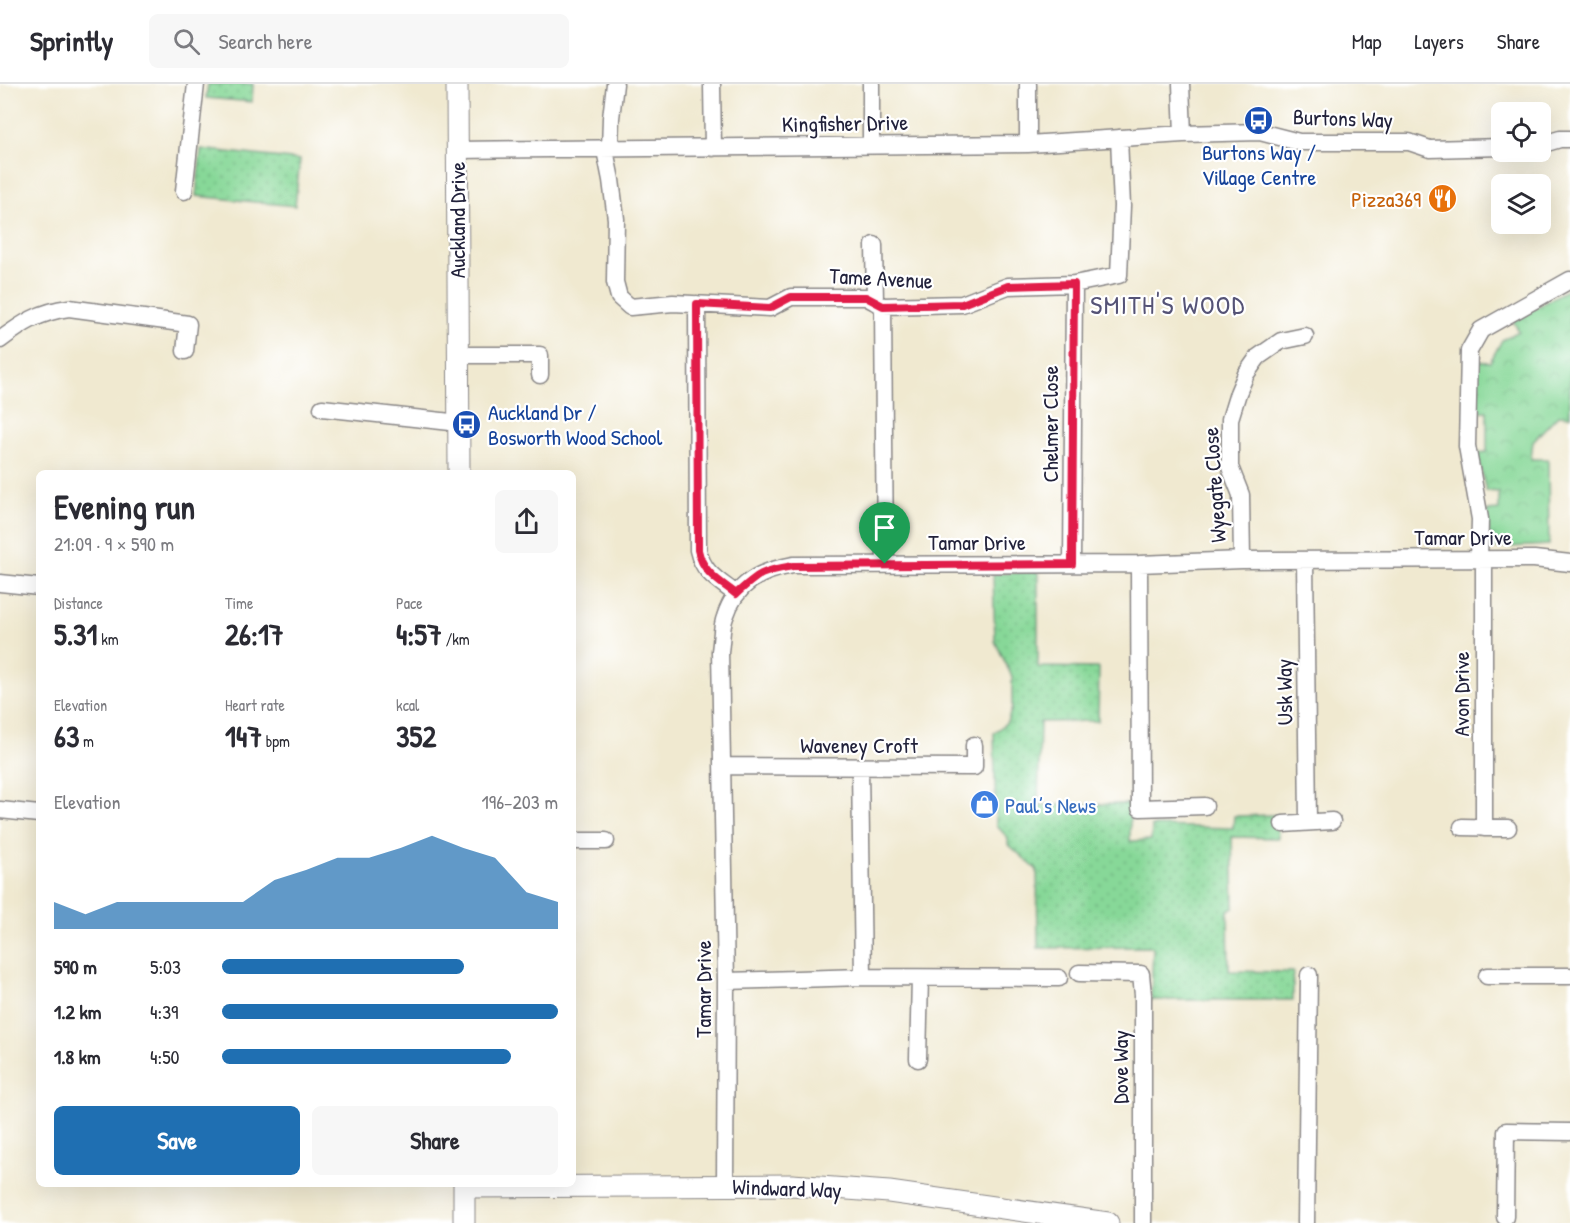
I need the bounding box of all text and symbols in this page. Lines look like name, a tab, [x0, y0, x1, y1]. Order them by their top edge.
search box	[149, 14, 569, 68]
text: Sprintly	[30, 22, 113, 60]
icon: search	[170, 25, 203, 58]
text: Search here	[218, 26, 312, 56]
text: Map	[1352, 27, 1381, 56]
text: Layers	[1414, 27, 1464, 56]
text: Share	[1497, 27, 1540, 56]
street label: Burtons Way	[1293, 101, 1393, 135]
map controls	[1491, 102, 1551, 234]
button: locate	[1491, 102, 1551, 162]
bus stop icon: Burtons Way / Village Centre	[1243, 104, 1275, 136]
street label: Kingfisher Drive	[782, 107, 909, 139]
place label: Burtons Way / Village Centre	[1202, 137, 1317, 192]
street label: Auckland Drive	[442, 161, 472, 278]
button: layers	[1491, 174, 1551, 234]
restaurant icon: Pizza369	[1426, 183, 1458, 215]
place label: Pizza369	[1351, 184, 1421, 214]
street label: Tame Avenue	[829, 260, 934, 296]
district label: SMITH'S WOOD	[1090, 287, 1246, 322]
street label: Chelmer Close	[1035, 365, 1065, 483]
place label: Auckland Dr / Bosworth Wood School	[488, 397, 662, 452]
bus stop icon: Auckland Dr / Bosworth Wood School	[451, 409, 483, 441]
street label: Wyegate Close	[1195, 426, 1233, 544]
text: Evening run	[54, 485, 195, 529]
button: share	[495, 490, 558, 553]
pin	[859, 502, 910, 564]
icon: arrive	[868, 511, 901, 544]
street label: Tamar Drive	[1414, 522, 1512, 552]
street label: Tamar Drive	[928, 527, 1026, 557]
text: 21:09 · 9 × 590 m	[54, 530, 174, 557]
text: Distance	[54, 592, 103, 614]
text: Time	[225, 592, 253, 614]
text: Pace	[396, 592, 423, 614]
text: 5.31	[54, 614, 97, 654]
text: 26:17	[225, 614, 284, 654]
text: 4:57	[396, 614, 442, 654]
text: km	[97, 628, 119, 650]
text: /km	[442, 628, 470, 650]
street label: Avon Drive	[1446, 651, 1476, 736]
street label: Usk Way	[1268, 659, 1300, 725]
text: Elevation	[54, 694, 107, 716]
text: Heart rate	[225, 694, 285, 716]
text: kcal	[396, 694, 419, 716]
text: 63	[54, 716, 79, 756]
text: 147	[225, 716, 262, 756]
text: 352	[396, 716, 436, 756]
text: m	[79, 730, 94, 752]
text: bpm	[262, 730, 290, 752]
street label: Waveney Croft	[800, 730, 918, 760]
text: Elevation	[54, 788, 120, 815]
text: 196–203 m	[482, 788, 558, 815]
shop icon: Paul’s News	[968, 789, 1000, 821]
place label: Paul’s News	[1005, 790, 1096, 820]
street label: Tamar Drive	[688, 940, 718, 1038]
text: 590 m	[54, 953, 97, 980]
text: 5:03	[150, 953, 181, 980]
text: 1.2 km	[54, 998, 101, 1025]
text: 4:39	[150, 998, 178, 1025]
street label: Dove Way	[1105, 1030, 1135, 1104]
text: 1.8 km	[54, 1043, 101, 1070]
text: 4:50	[150, 1043, 180, 1070]
button: Save	[54, 1106, 300, 1175]
button: Share	[312, 1106, 558, 1175]
street label: Windward Way	[732, 1171, 842, 1205]

